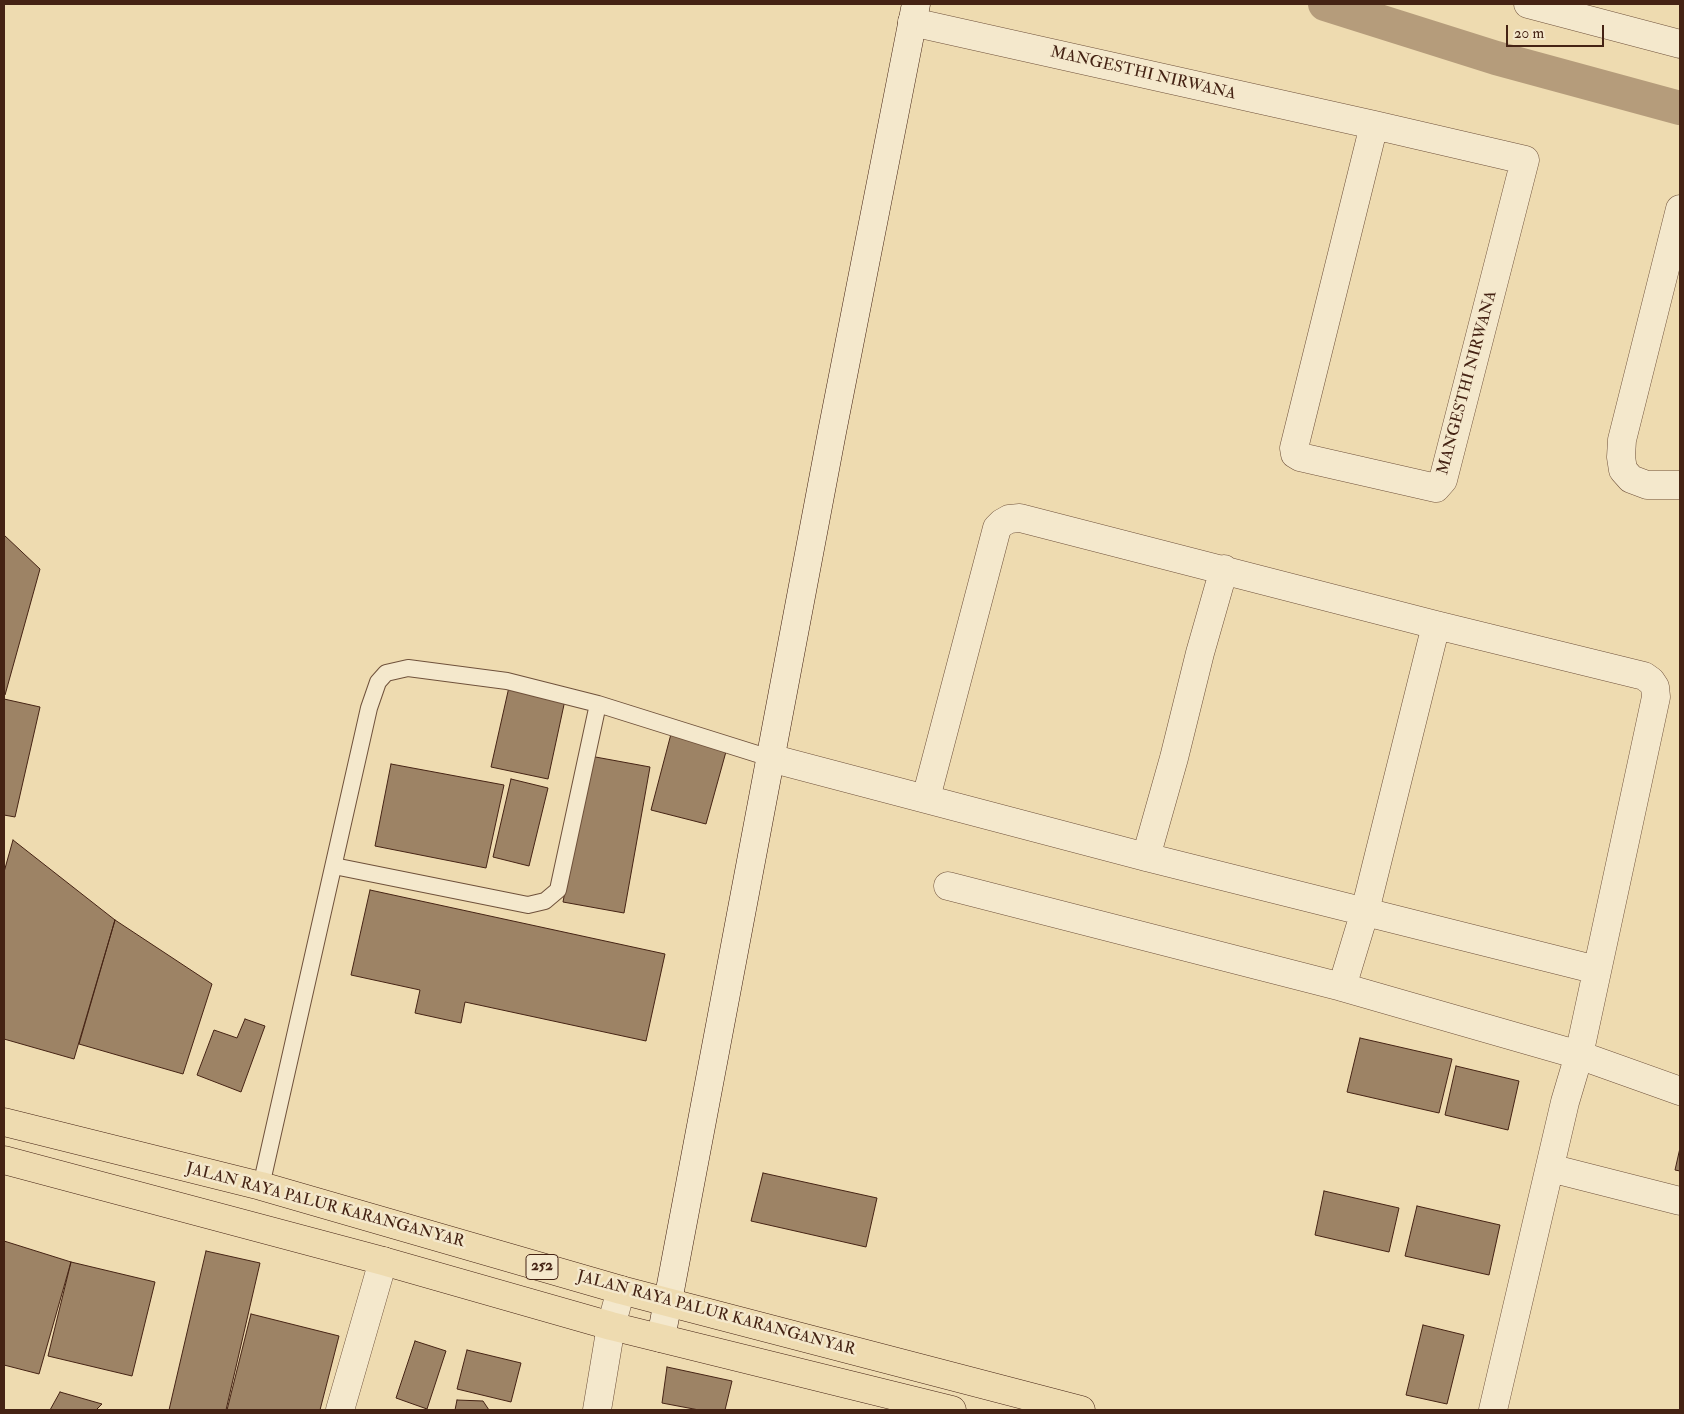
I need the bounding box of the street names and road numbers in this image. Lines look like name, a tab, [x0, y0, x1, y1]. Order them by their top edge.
street label: MANGESTHI NIRWANA	[1048, 43, 1238, 105]
street label: MANGESTHI NIRWANA	[1434, 289, 1502, 477]
street label: JALAN RAYA PALUR KARANGANYAR	[184, 1160, 466, 1252]
road number: 252	[526, 1254, 558, 1280]
street label: JALAN RAYA PALUR KARANGANYAR	[575, 1268, 857, 1360]

